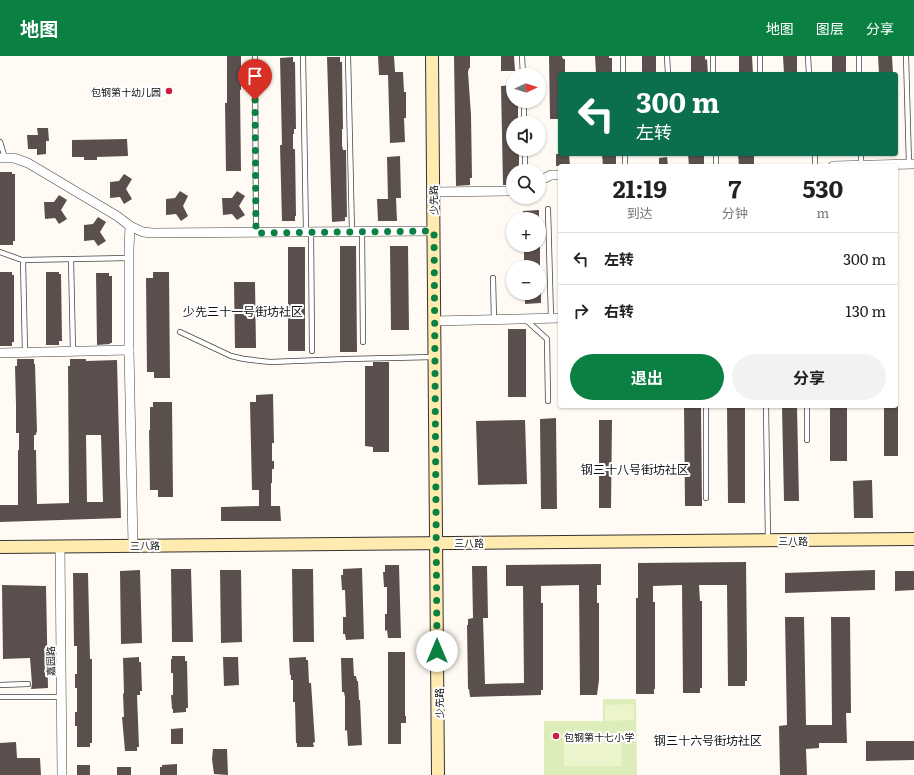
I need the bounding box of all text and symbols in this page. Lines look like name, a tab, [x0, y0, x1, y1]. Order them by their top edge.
text: 地图	[20, 14, 58, 42]
text: 地图	[766, 18, 794, 38]
text: 图层	[816, 18, 844, 38]
text: 分享	[866, 18, 894, 38]
pin	[238, 59, 272, 100]
icon: arrive	[244, 65, 266, 87]
north arrow	[506, 68, 546, 108]
map controls	[506, 68, 546, 300]
text: 300 m	[636, 80, 720, 122]
place label: 包钢第十幼儿园	[91, 84, 161, 99]
marker: 包钢第十幼儿园	[164, 86, 174, 96]
icon: left	[570, 88, 622, 140]
button: sound	[506, 116, 546, 156]
text: 左转	[636, 118, 672, 145]
button: search	[506, 164, 546, 204]
text: 21:19	[613, 170, 667, 205]
text: 7	[728, 170, 741, 205]
text: 530	[802, 170, 843, 205]
street label: 少先路	[425, 185, 441, 215]
text: 到达	[627, 203, 653, 222]
text: 分钟	[722, 203, 748, 222]
text: m	[817, 203, 829, 222]
button: +	[506, 212, 546, 252]
text: 左转	[604, 247, 634, 270]
text: 300 m	[843, 247, 886, 270]
icon: left	[570, 248, 592, 270]
button: −	[506, 260, 546, 300]
text: 右转	[604, 299, 634, 322]
text: 130 m	[846, 299, 886, 322]
icon: right	[570, 300, 592, 322]
district label: 少先三十一号街坊社区	[183, 302, 303, 320]
button: 退出	[570, 354, 724, 400]
button: 分享	[732, 354, 886, 400]
district label: 钢三十八号街坊社区	[581, 460, 689, 478]
street label: 三八路	[778, 533, 808, 548]
street label: 三八路	[454, 535, 484, 550]
street label: 三八路	[130, 537, 160, 553]
position arrow	[416, 630, 458, 672]
street label: 嘉园路	[42, 646, 58, 676]
street label: 少先路	[431, 688, 446, 718]
place label: 包钢第十七小学	[564, 729, 634, 744]
marker: 包钢第十七小学	[551, 731, 561, 741]
district label: 钢三十六号街坊社区	[654, 731, 762, 749]

